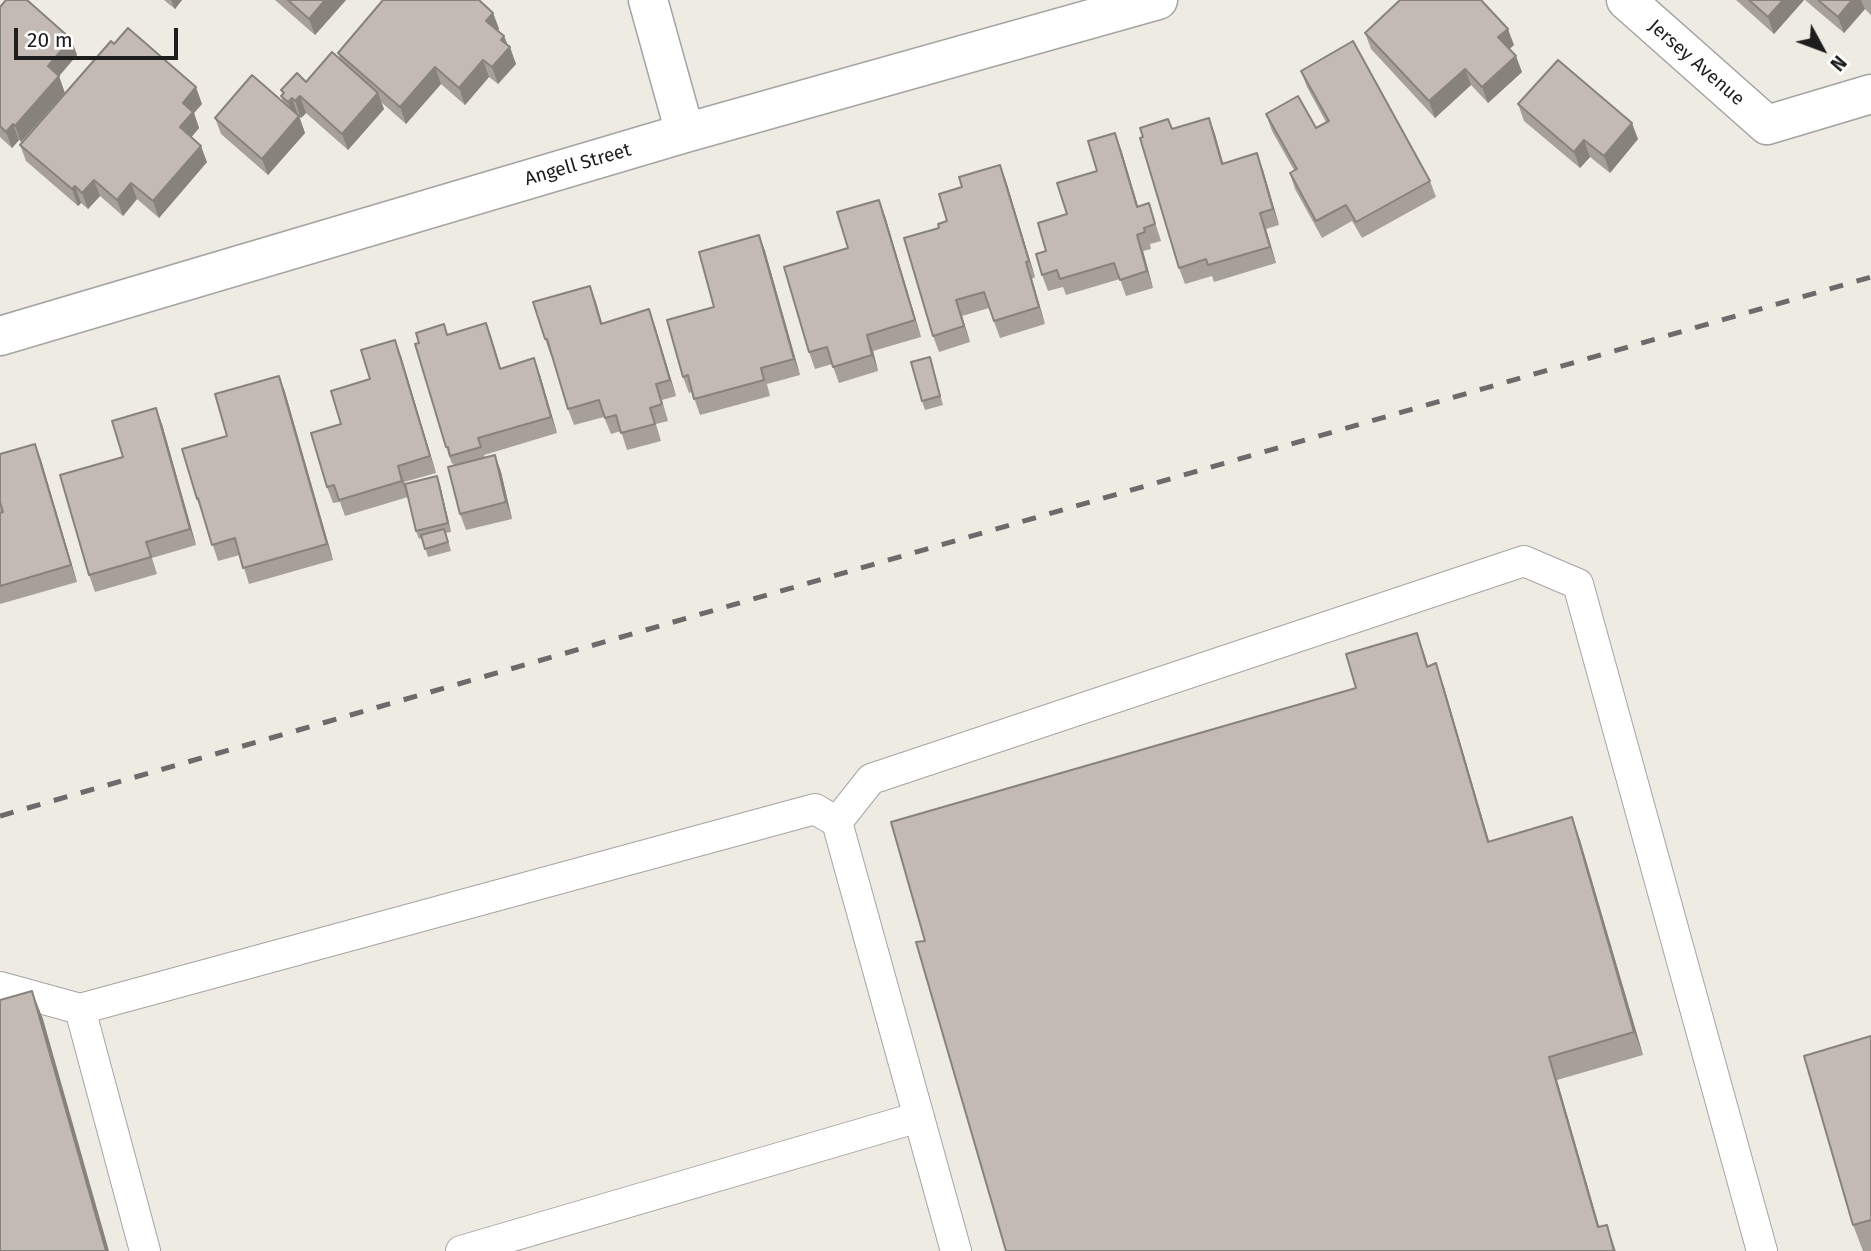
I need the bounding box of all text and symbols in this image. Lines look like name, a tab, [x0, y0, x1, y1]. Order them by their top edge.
scale bar	[18, 14, 182, 58]
north arrow	[1787, 14, 1857, 84]
street label: Jersey Avenue	[1643, 15, 1749, 111]
text: 20 m	[27, 27, 73, 53]
text: N	[1825, 51, 1851, 75]
street label: Angell Street	[522, 139, 634, 191]

